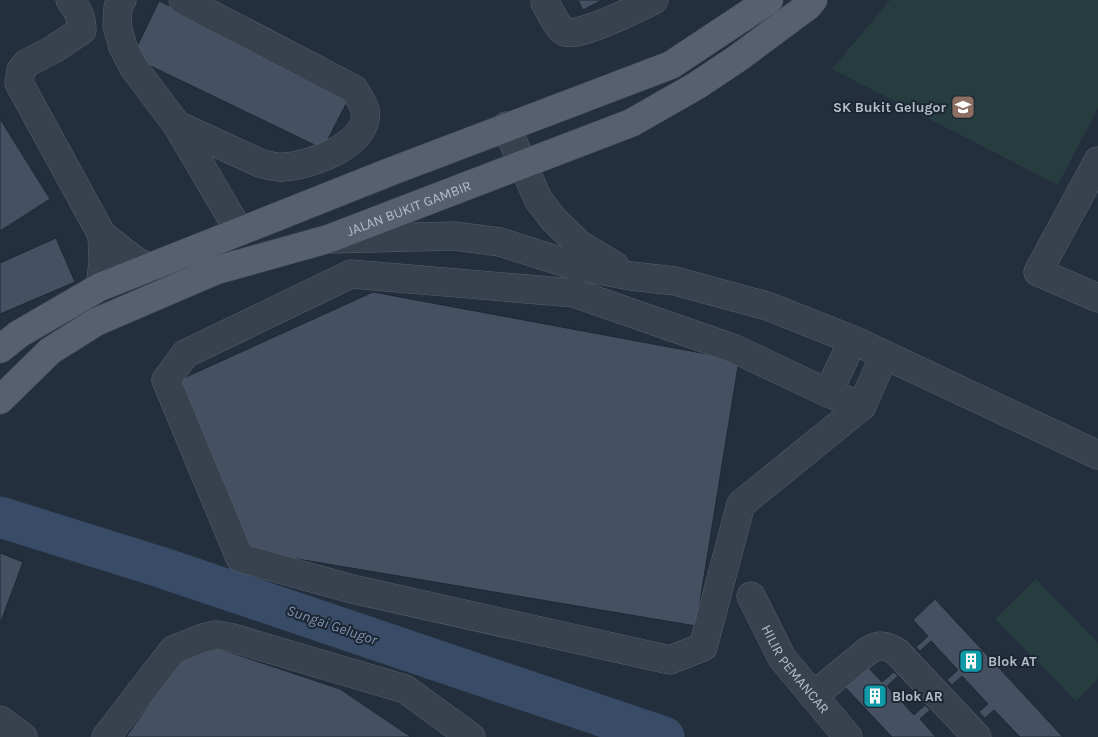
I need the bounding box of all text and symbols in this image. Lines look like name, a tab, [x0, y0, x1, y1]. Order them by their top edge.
school or university icon: SK Bukit Gelugor	[950, 94, 976, 120]
place label: SK Bukit Gelugor	[833, 99, 946, 116]
street label: JALAN BUKIT GAMBIR	[344, 176, 474, 240]
water label: Sungai Gelugor	[284, 601, 380, 649]
street label: HILIR PEMANCAR	[758, 622, 833, 717]
building icon: Blok AT	[958, 648, 984, 674]
place label: Blok AT	[988, 653, 1037, 670]
building icon: Blok AR	[862, 683, 888, 709]
place label: Blok AR	[892, 688, 943, 705]

